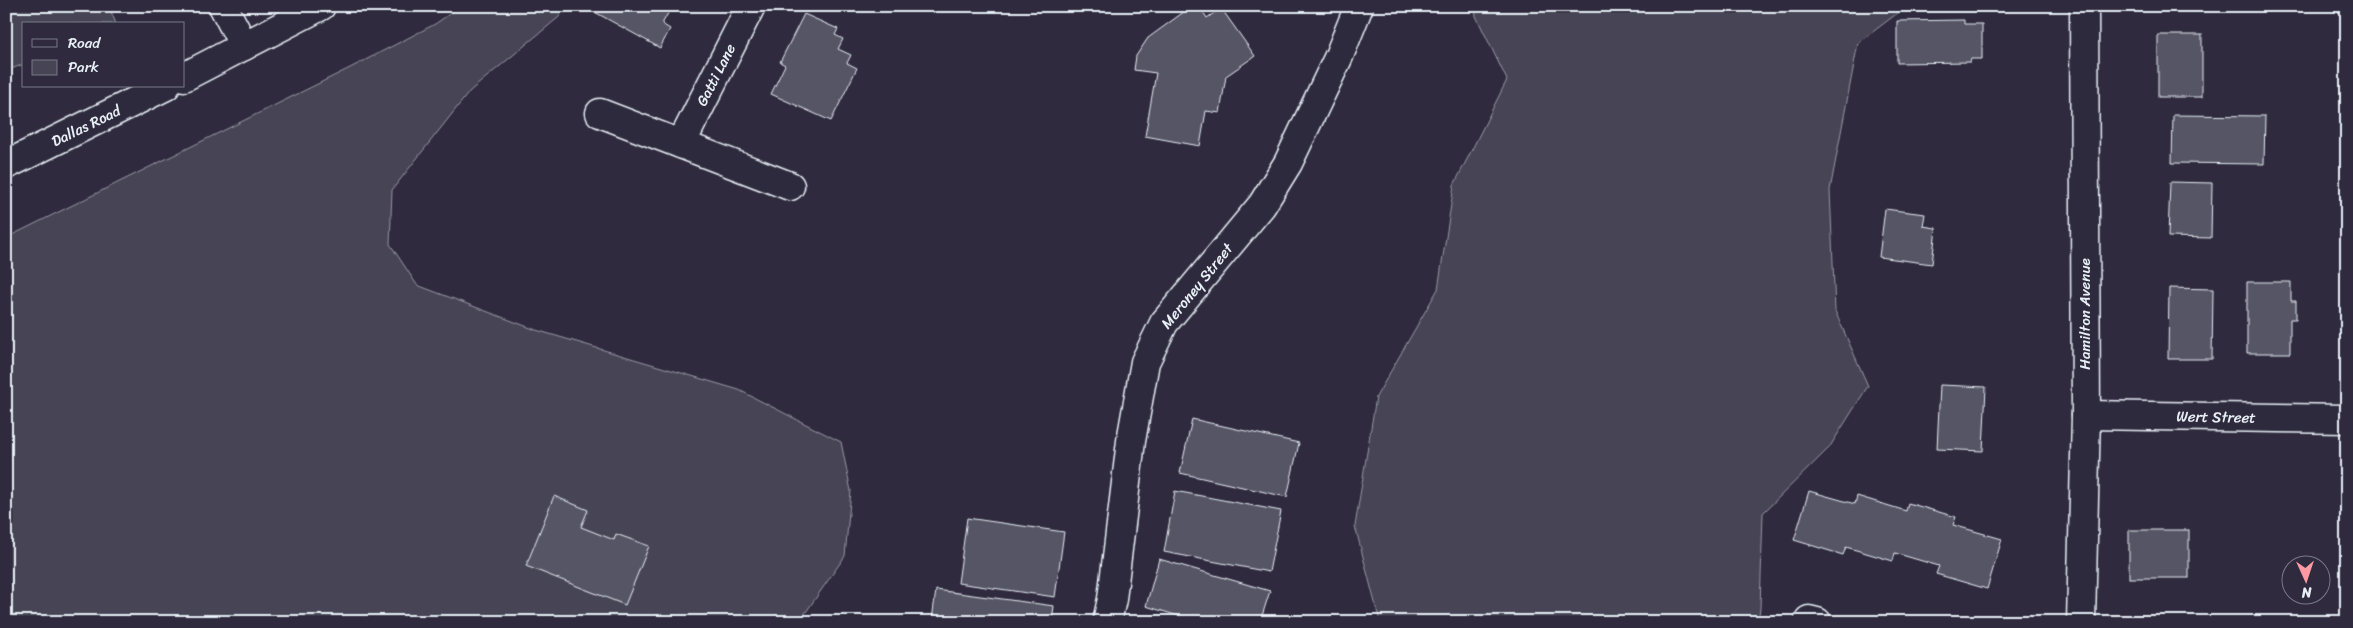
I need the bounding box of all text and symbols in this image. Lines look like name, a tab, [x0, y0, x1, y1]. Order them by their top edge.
legend	[22, 22, 185, 88]
text: Road	[68, 30, 101, 56]
street label: Gatti Lane	[689, 39, 743, 111]
text: Park	[68, 54, 99, 80]
street label: Dallas Road	[47, 97, 126, 154]
street label: Meroney Street	[1154, 237, 1240, 335]
street label: Hamilton Avenue	[2072, 258, 2098, 370]
street label: Wert Street	[2176, 403, 2256, 431]
north arrow	[2280, 556, 2330, 606]
text: N	[2301, 580, 2313, 605]

